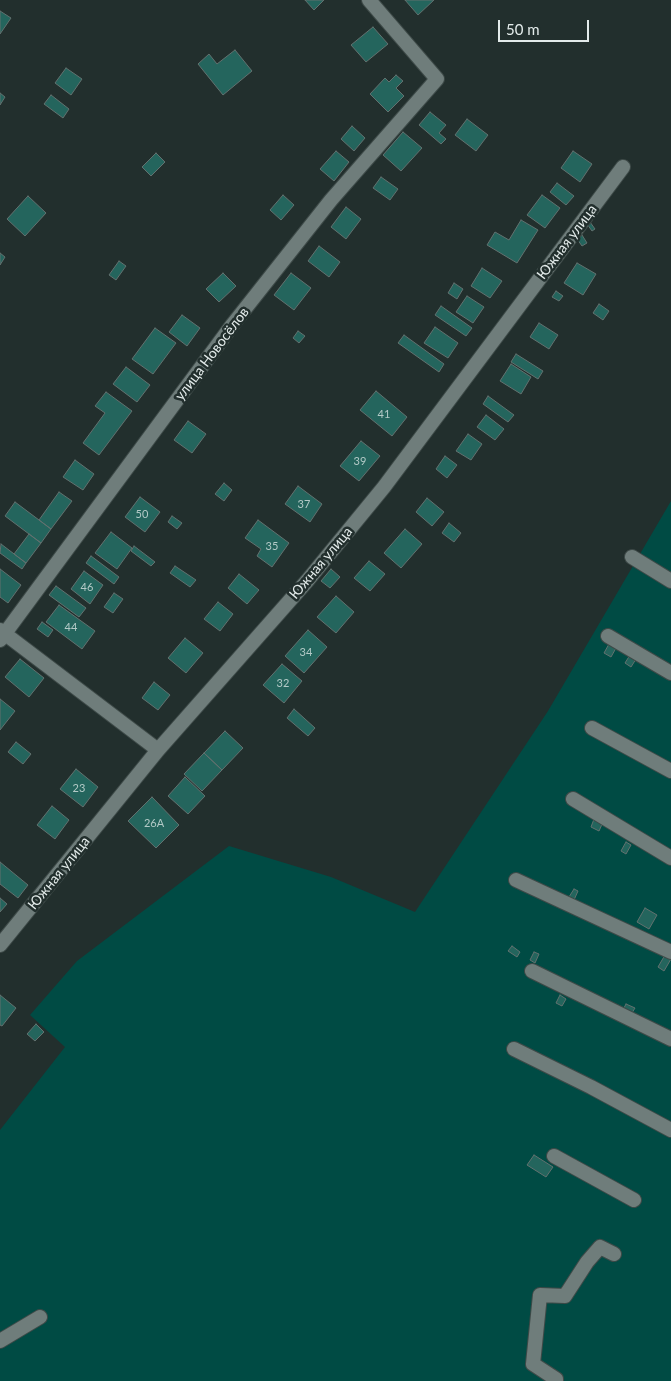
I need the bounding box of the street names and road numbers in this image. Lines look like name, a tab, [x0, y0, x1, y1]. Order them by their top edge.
street label: Южная улица	[534, 201, 600, 283]
street label: улица Новосёлов	[172, 304, 252, 404]
street label: Южная улица	[286, 524, 356, 602]
street label: Южная улица	[24, 833, 94, 913]

